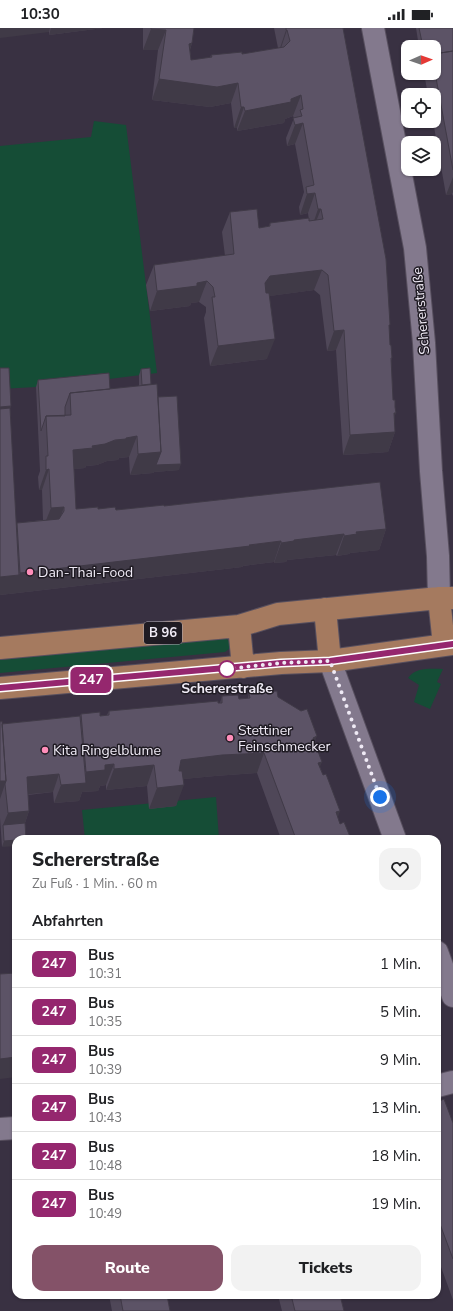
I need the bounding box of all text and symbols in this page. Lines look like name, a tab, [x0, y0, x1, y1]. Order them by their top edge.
text: 10:30	[20, 4, 60, 24]
north arrow	[401, 40, 441, 80]
map controls	[401, 40, 441, 176]
button: locate	[401, 88, 441, 128]
button: layers	[401, 136, 441, 176]
street label: Schererstraße	[408, 266, 434, 356]
place label: Dan-Thai-Food	[38, 563, 133, 582]
marker: Dan-Thai-Food	[25, 567, 35, 577]
road number: B 96	[144, 622, 182, 644]
marker: Schererstraße	[218, 660, 236, 678]
line badge: 247	[68, 667, 114, 693]
text: 247	[78, 670, 104, 689]
place label: Schererstraße	[181, 679, 273, 698]
place label: Stettiner Feinschmecker	[238, 721, 330, 756]
marker: Stettiner Feinschmecker	[225, 733, 235, 743]
place label: Kita Ringelblume	[53, 741, 161, 760]
marker: Kita Ringelblume	[40, 745, 50, 755]
your location	[370, 787, 390, 807]
text: Schererstraße	[32, 847, 159, 873]
button: heart	[379, 848, 421, 890]
text: Zu Fuß · 1 Min. · 60 m	[32, 875, 157, 893]
text: Abfahrten	[32, 911, 103, 931]
text: Bus	[88, 945, 114, 965]
text: 247	[41, 954, 67, 973]
text: 1 Min.	[380, 954, 421, 974]
text: 10:31	[88, 965, 122, 983]
text: Bus	[88, 993, 114, 1013]
text: 247	[41, 1002, 67, 1021]
text: 5 Min.	[380, 1002, 421, 1022]
text: 10:35	[88, 1013, 122, 1031]
text: Bus	[88, 1041, 114, 1061]
text: 247	[41, 1050, 67, 1069]
text: 9 Min.	[380, 1050, 421, 1070]
text: 10:39	[88, 1061, 122, 1079]
text: Bus	[88, 1089, 114, 1109]
text: 247	[41, 1098, 67, 1117]
text: 13 Min.	[371, 1098, 421, 1118]
text: 10:43	[88, 1109, 122, 1127]
text: Bus	[88, 1137, 114, 1157]
text: 247	[41, 1146, 67, 1165]
text: 18 Min.	[371, 1146, 421, 1166]
text: 10:48	[88, 1157, 122, 1175]
text: Bus	[88, 1185, 114, 1205]
text: 247	[41, 1194, 67, 1213]
text: 19 Min.	[371, 1194, 421, 1214]
text: 10:49	[88, 1205, 122, 1223]
button: Route	[32, 1245, 223, 1291]
button: Tickets	[231, 1245, 421, 1291]

